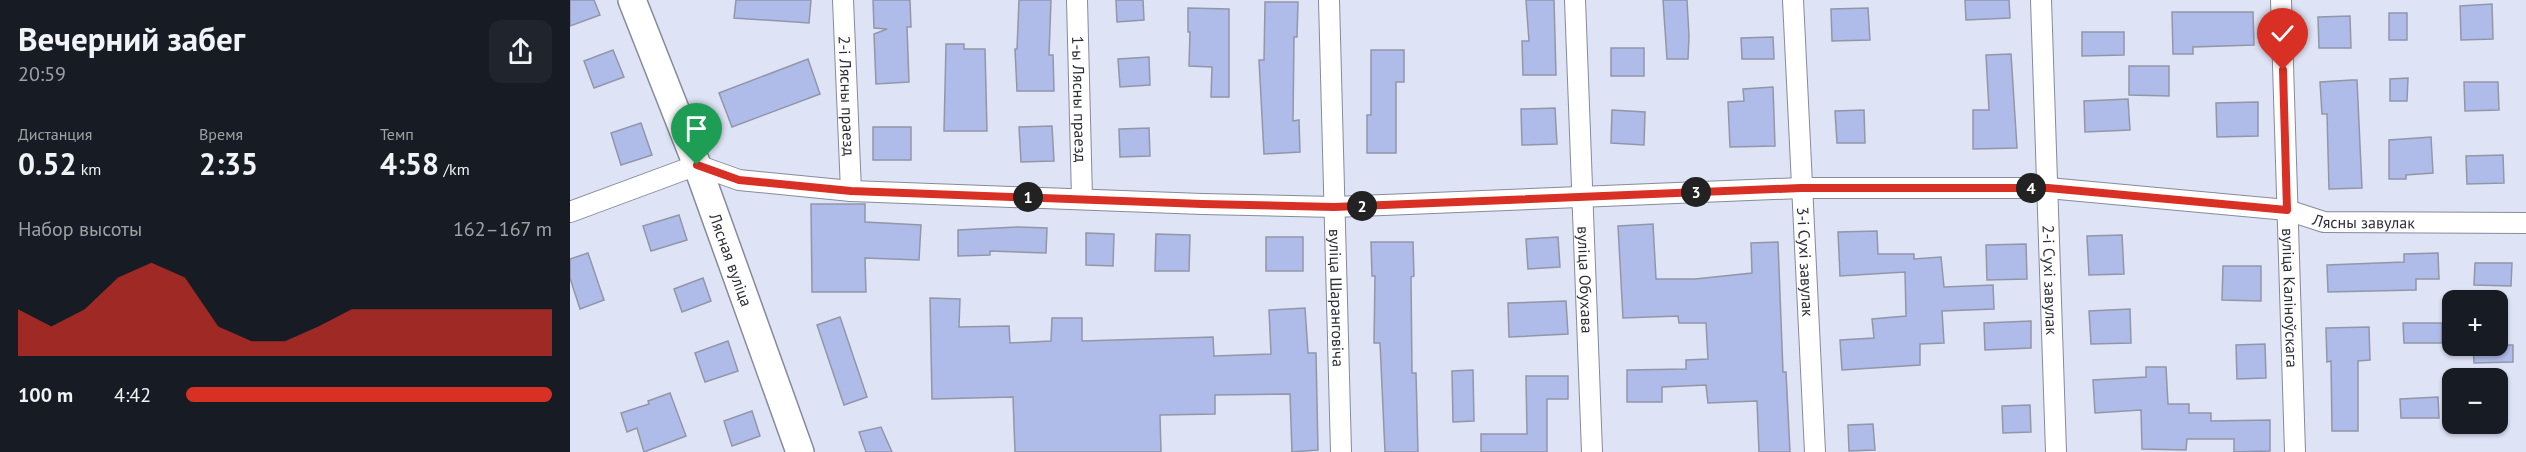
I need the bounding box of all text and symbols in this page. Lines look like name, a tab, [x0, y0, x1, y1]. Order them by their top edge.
pin	[2257, 8, 2308, 70]
text: Вечерний забег	[18, 17, 245, 60]
icon: check	[2266, 17, 2299, 50]
button: share	[489, 20, 552, 83]
street label: 2-і Лясны праезд	[835, 35, 860, 157]
street label: 1-ы Лясны праезд	[1068, 35, 1091, 163]
text: 20:59	[18, 61, 66, 87]
pin	[671, 103, 722, 165]
icon: arrive	[680, 112, 713, 145]
text: Дистанция	[18, 124, 92, 144]
text: Время	[199, 124, 243, 144]
text: Темп	[380, 124, 414, 144]
text: 0.52	[18, 144, 76, 183]
text: 2:35	[199, 144, 258, 183]
text: 4:58	[380, 144, 439, 183]
text: km	[76, 159, 101, 179]
text: /km	[439, 159, 470, 179]
pin: 4	[2016, 173, 2046, 203]
pin: 3	[1681, 177, 1711, 207]
text: 4	[2026, 178, 2036, 198]
pin: 1	[1013, 182, 1043, 212]
text: 3	[1691, 182, 1701, 202]
text: 1	[1023, 187, 1033, 207]
pin: 2	[1347, 191, 1377, 221]
text: 2	[1357, 196, 1367, 216]
street label: 3-і Сухі завулак	[1793, 206, 1818, 318]
street label: Лясны завулак	[2309, 209, 2415, 232]
street label: Лясная вуліца	[705, 210, 757, 309]
text: Набор высоты	[18, 216, 142, 242]
text: 162–167 m	[453, 216, 552, 242]
street label: 2-і Сухі завулак	[2038, 224, 2062, 336]
street label: вуліца Обухава	[1574, 226, 1598, 334]
street label: вуліца Каліноўскага	[2278, 228, 2302, 368]
street label: вуліца Шаранговіча	[1325, 229, 1349, 367]
map controls	[2442, 290, 2508, 434]
button: +	[2442, 290, 2508, 356]
button: −	[2442, 368, 2508, 434]
text: 100 m	[18, 382, 73, 408]
text: 4:42	[114, 382, 151, 408]

